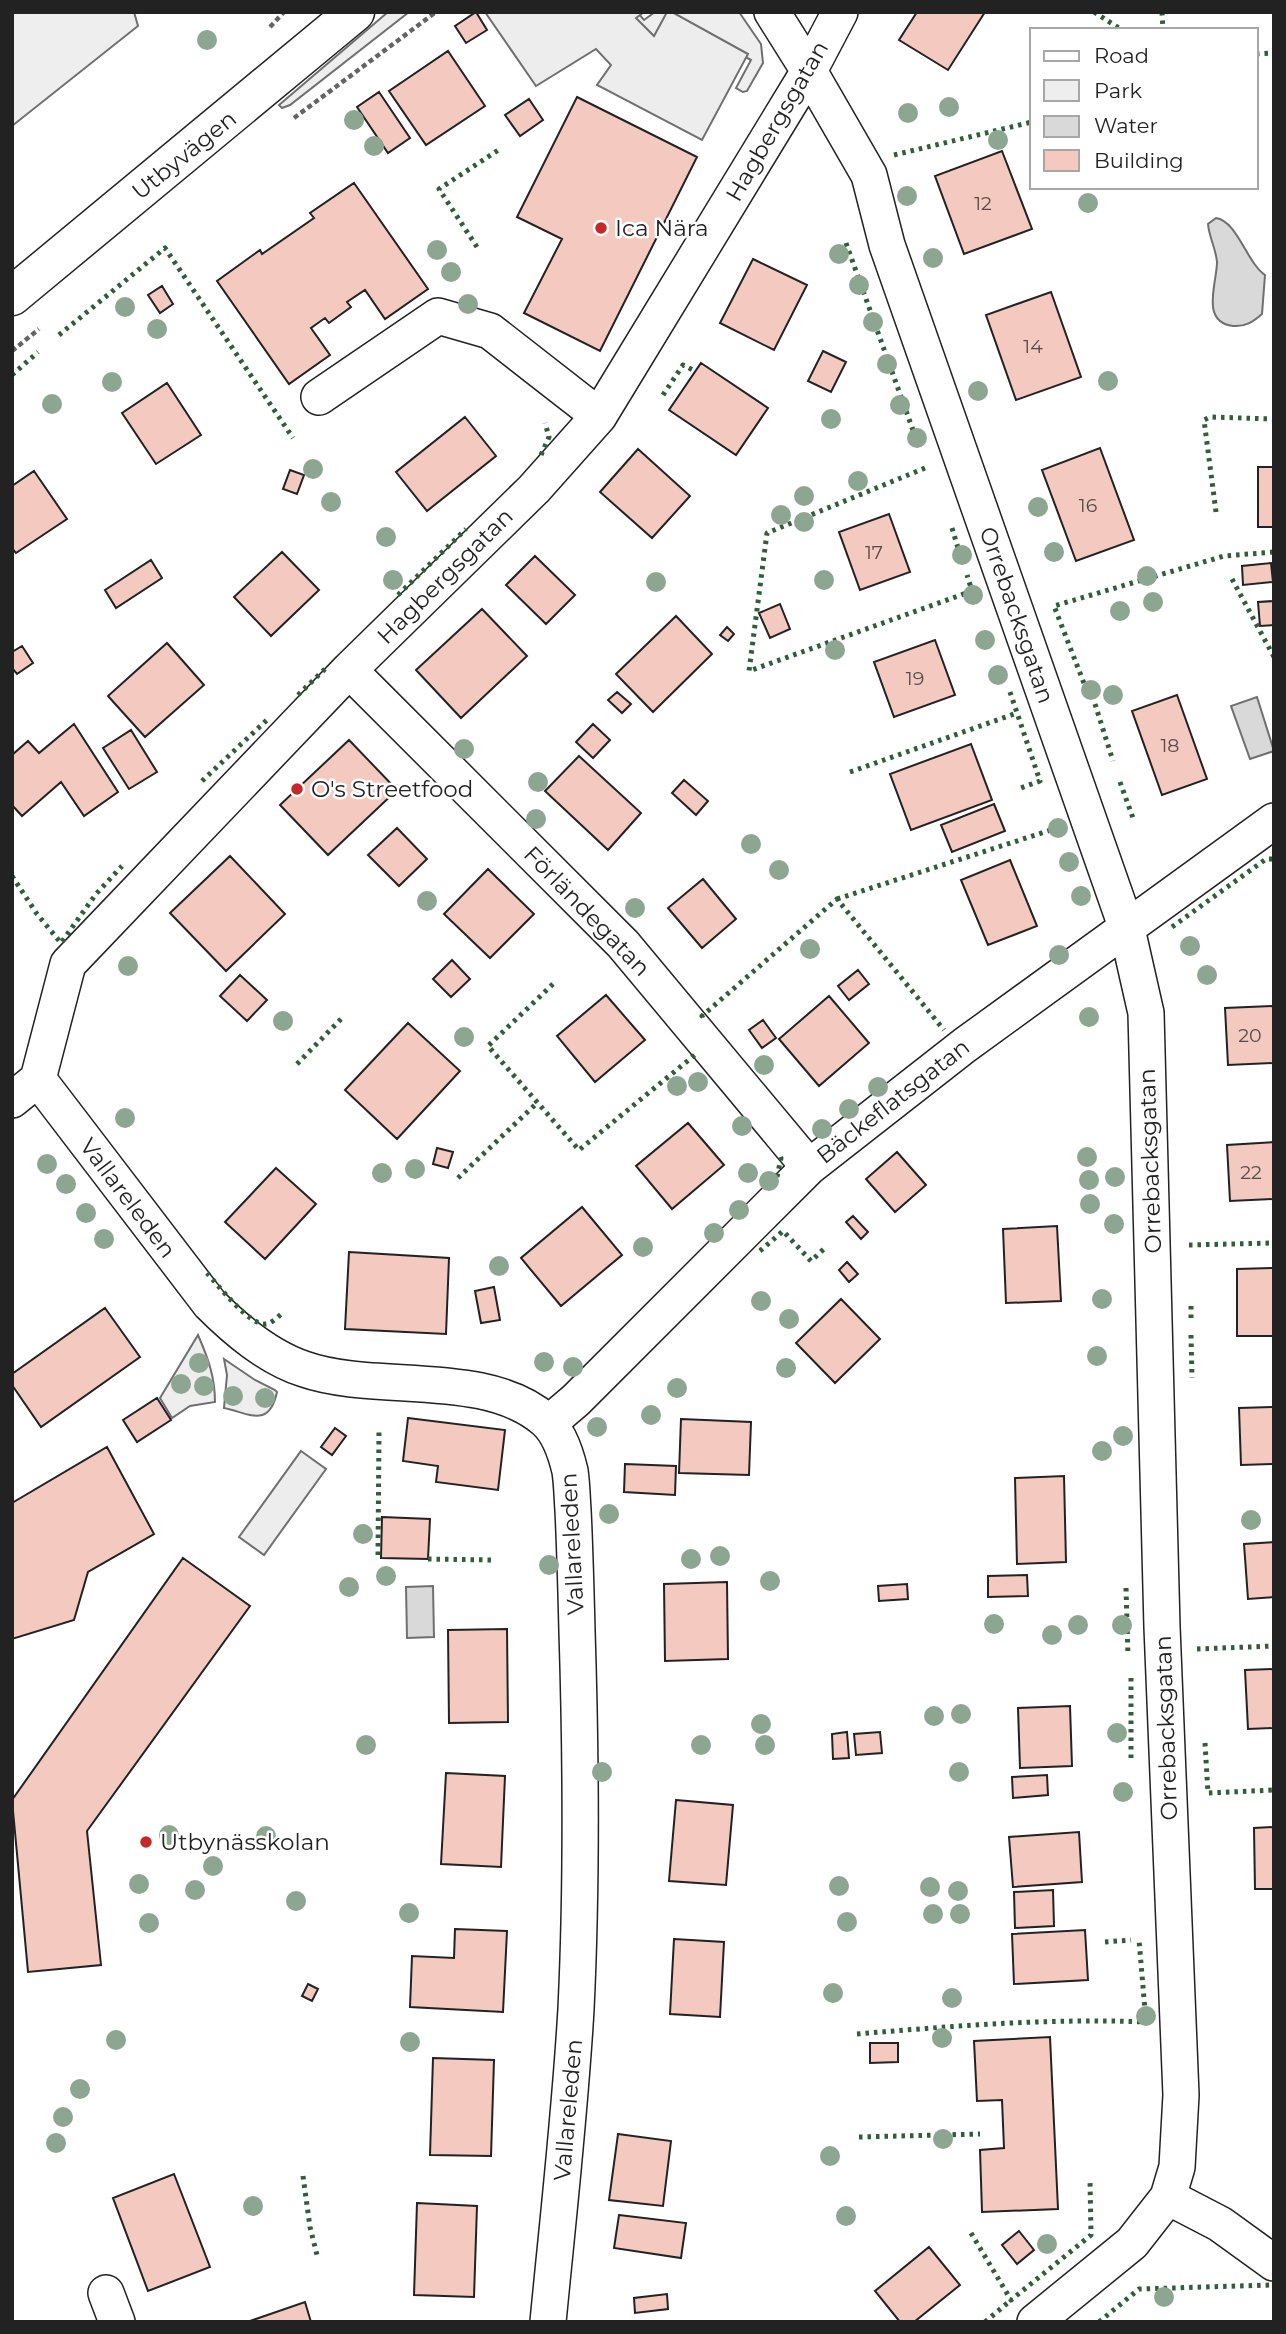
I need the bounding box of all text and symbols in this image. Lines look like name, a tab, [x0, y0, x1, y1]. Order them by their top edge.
legend	[1030, 28, 1258, 189]
street label: Hagbergsgatan	[720, 36, 834, 206]
text: Road	[1094, 43, 1149, 68]
text: Park	[1094, 78, 1142, 103]
street label: Utbyvägen	[126, 104, 242, 206]
text: Water	[1094, 113, 1158, 138]
text: Building	[1094, 148, 1184, 173]
house number: 12	[974, 192, 992, 215]
place label: Ica Nära	[615, 214, 709, 242]
marker: Ica Nära	[593, 220, 609, 236]
house number: 14	[1023, 335, 1043, 358]
house number: 16	[1079, 494, 1097, 517]
street label: Hagbergsgatan	[371, 502, 519, 650]
street label: Orrebacksgatan	[974, 523, 1060, 707]
house number: 17	[865, 541, 883, 564]
house number: 19	[906, 667, 924, 690]
house number: 18	[1161, 734, 1179, 757]
place label: O's Streetfood	[311, 775, 473, 803]
marker: O's Streetfood	[289, 781, 305, 797]
street label: Förländegatan	[518, 840, 656, 982]
house number: 20	[1238, 1024, 1262, 1047]
street label: Bäckeflatsgatan	[811, 1033, 975, 1169]
street label: Orrebacksgatan	[1133, 1068, 1167, 1254]
street label: Vallareleden	[74, 1133, 182, 1263]
house number: 22	[1240, 1161, 1262, 1184]
street label: Vallareleden	[554, 1472, 590, 1616]
street label: Orrebacksgatan	[1149, 1635, 1183, 1821]
place label: Utbynässkolan	[160, 1828, 330, 1856]
marker: Utbynässkolan	[138, 1834, 154, 1850]
street label: Vallareleden	[548, 2038, 588, 2182]

